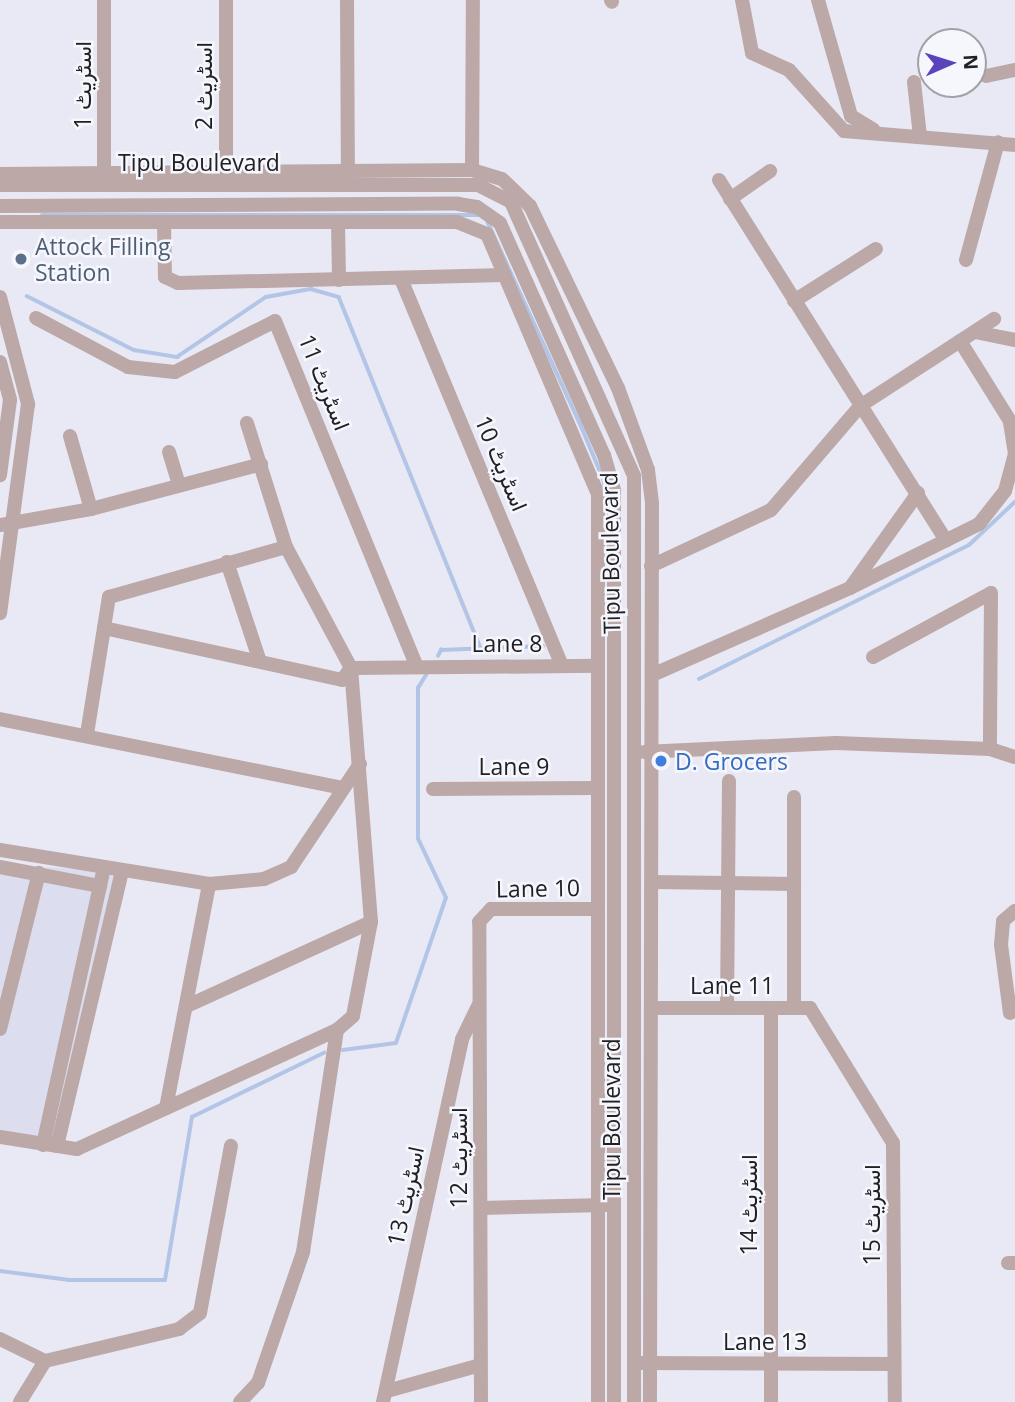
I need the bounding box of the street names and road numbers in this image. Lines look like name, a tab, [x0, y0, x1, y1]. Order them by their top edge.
street label: اسٹریٹ 1	[68, 41, 96, 129]
street label: اسٹریٹ 2	[189, 42, 217, 130]
street label: Tipu Boulevard	[118, 148, 280, 176]
street label: اسٹریٹ 11	[293, 330, 357, 434]
street label: اسٹریٹ 10	[470, 411, 534, 515]
street label: Tipu Boulevard	[595, 472, 625, 634]
street label: Lane 8	[472, 629, 542, 657]
street label: Lane 9	[479, 752, 549, 780]
street label: Lane 10	[496, 873, 580, 903]
street label: Lane 11	[690, 971, 774, 999]
street label: Tipu Boulevard	[597, 1038, 625, 1200]
street label: اسٹریٹ 12	[444, 1108, 472, 1208]
street label: اسٹریٹ 13	[381, 1144, 429, 1248]
street label: اسٹریٹ 14	[734, 1155, 762, 1255]
street label: اسٹریٹ 15	[857, 1165, 885, 1265]
street label: Lane 13	[723, 1327, 807, 1355]

